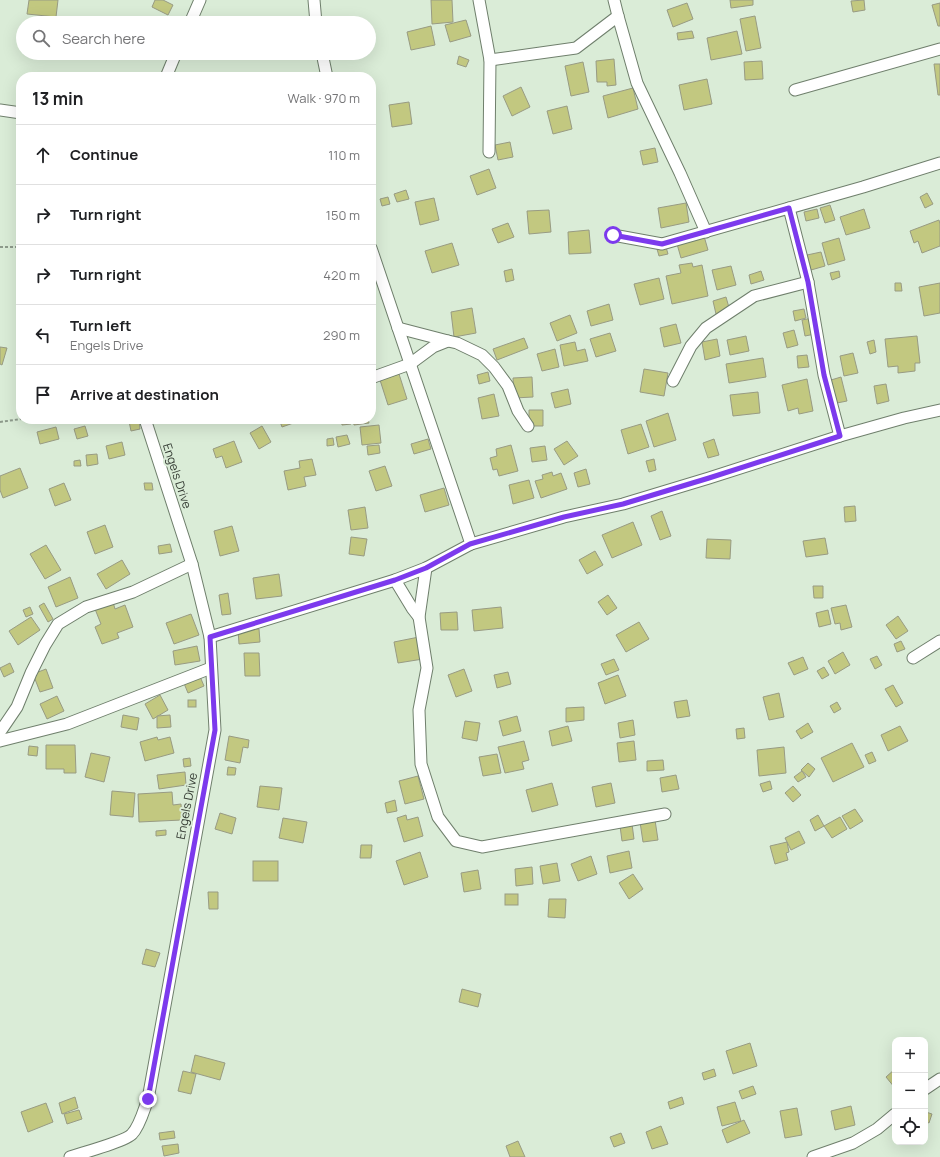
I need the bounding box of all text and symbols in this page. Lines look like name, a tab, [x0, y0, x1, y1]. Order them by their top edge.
search box	[16, 16, 376, 60]
icon: search	[30, 27, 52, 49]
text: Search here	[62, 28, 145, 49]
text: 13 min	[32, 87, 83, 110]
text: Walk · 970 m	[288, 89, 360, 107]
icon: ahead	[32, 144, 54, 166]
text: Continue	[70, 144, 138, 165]
text: 110 m	[328, 146, 360, 164]
icon: right	[32, 204, 54, 226]
text: Turn right	[70, 204, 141, 225]
text: 150 m	[326, 206, 360, 224]
route start	[604, 226, 622, 244]
icon: right	[32, 264, 54, 286]
text: Turn right	[70, 264, 141, 285]
text: 420 m	[323, 266, 360, 284]
text: Turn left	[70, 315, 132, 336]
icon: left	[32, 324, 54, 346]
text: 290 m	[323, 326, 360, 344]
text: Engels Drive	[70, 336, 143, 354]
icon: arrive	[32, 384, 54, 406]
text: Arrive at destination	[70, 384, 219, 405]
street label: Engels Drive	[159, 441, 196, 511]
street label: Engels Drive	[172, 771, 201, 841]
map controls	[892, 1037, 928, 1145]
button: +	[892, 1037, 928, 1073]
button: −	[892, 1073, 928, 1109]
route end	[139, 1090, 157, 1108]
button: locate	[892, 1109, 928, 1145]

